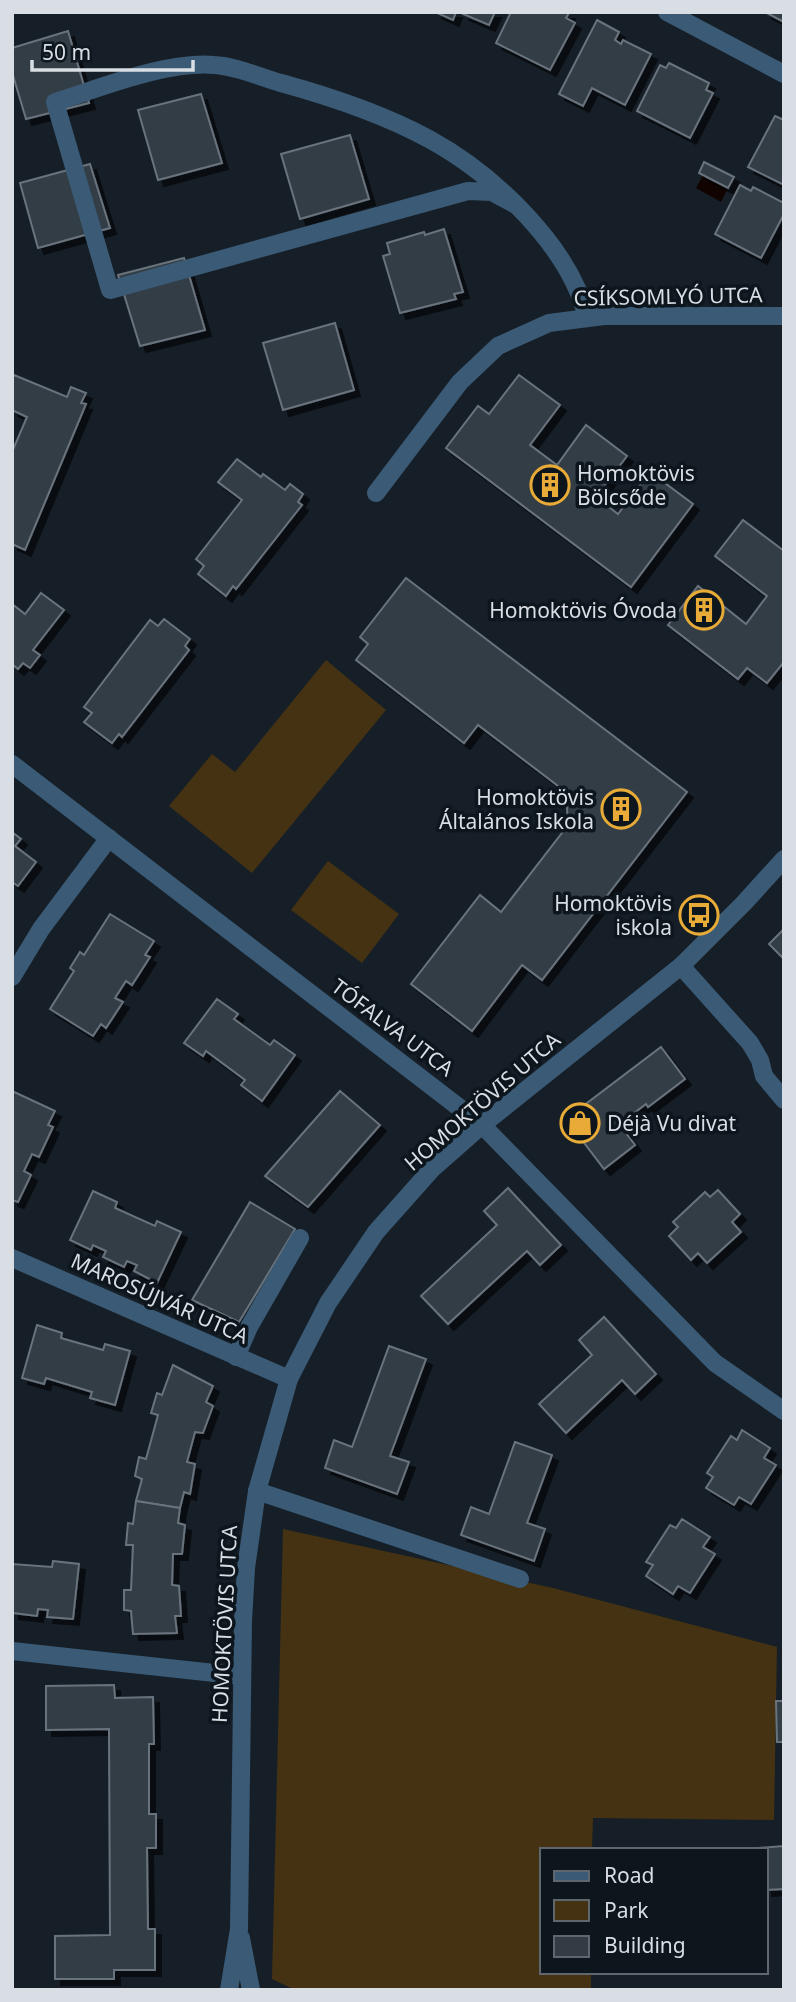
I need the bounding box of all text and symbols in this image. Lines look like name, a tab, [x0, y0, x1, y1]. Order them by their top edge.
scale bar	[32, 28, 192, 72]
text: 50 m	[42, 38, 91, 66]
street label: CSÍKSOMLYÓ UTCA	[573, 280, 763, 312]
place label: Homoktövis Bölcsőde	[577, 459, 695, 511]
building icon: Homoktövis Bölcsőde	[529, 464, 571, 506]
building icon: Homoktövis Óvoda	[683, 589, 725, 631]
place label: Homoktövis Óvoda	[489, 596, 677, 624]
place label: Homoktövis Általános Iskola	[439, 783, 594, 835]
building icon: Homoktövis Általános Iskola	[600, 788, 642, 830]
place label: Homoktövis iskola	[554, 889, 672, 941]
bus stop icon: Homoktövis iskola	[678, 894, 720, 936]
street label: TÓFALVA UTCA	[326, 972, 460, 1082]
street label: HOMOKTÖVIS UTCA	[398, 1025, 566, 1176]
shop icon: Déjà Vu divat	[559, 1102, 601, 1144]
place label: Déjà Vu divat	[607, 1109, 736, 1137]
street label: MAROSÚJVÁR UTCA	[67, 1246, 254, 1350]
street label: HOMOKTÖVIS UTCA	[205, 1524, 243, 1724]
legend	[540, 1848, 768, 1974]
text: Road	[604, 1861, 654, 1889]
text: Park	[604, 1896, 649, 1924]
text: Building	[604, 1931, 686, 1959]

